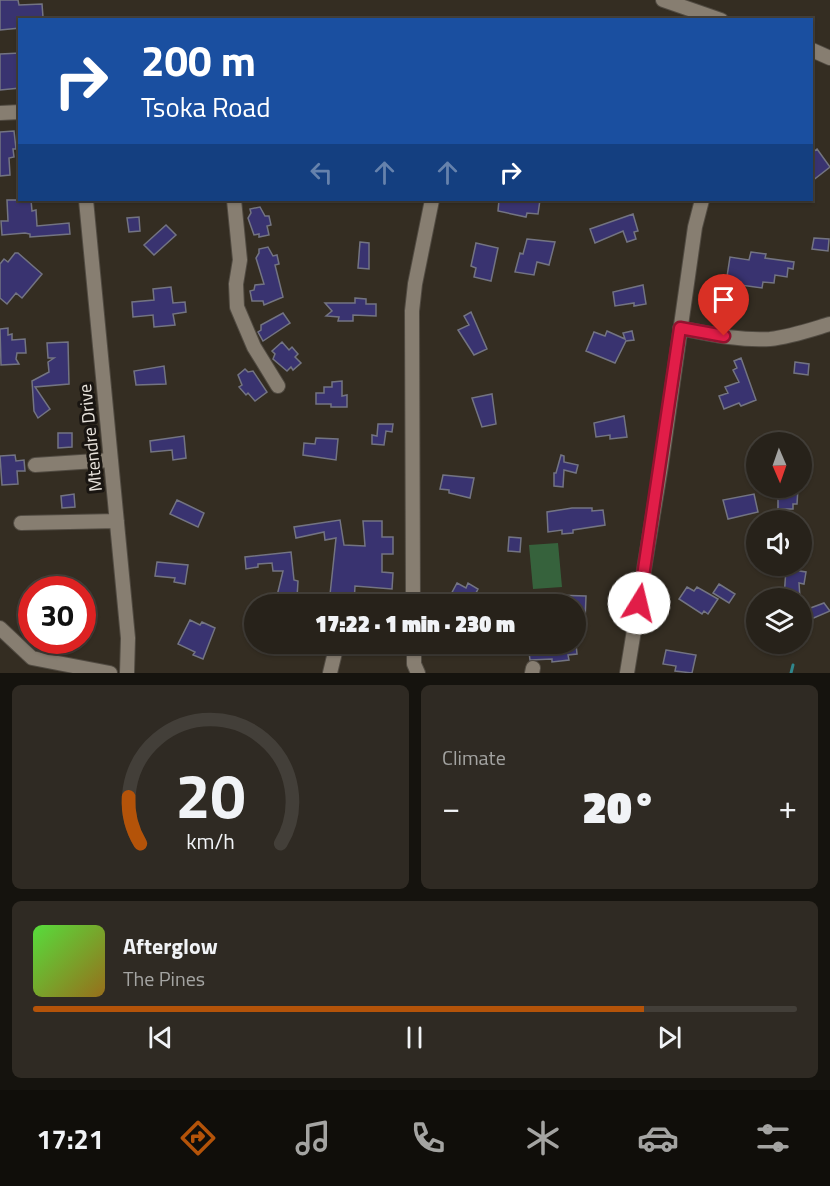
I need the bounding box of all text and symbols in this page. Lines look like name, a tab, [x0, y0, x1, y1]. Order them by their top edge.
text: 200 m	[141, 28, 256, 92]
icon: right	[42, 42, 120, 120]
text: Tsoka Road	[141, 86, 270, 127]
icon: left	[305, 156, 338, 189]
icon: ahead	[368, 156, 401, 189]
icon: ahead	[431, 156, 464, 189]
icon: right	[494, 156, 527, 189]
pin	[698, 274, 749, 336]
icon: arrive	[707, 283, 740, 316]
street label: Mtendre Drive	[71, 383, 109, 493]
north arrow	[746, 432, 812, 498]
map controls	[746, 432, 812, 654]
button: sound	[746, 510, 812, 576]
position arrow	[607, 571, 671, 635]
speed limit sign: 30	[18, 576, 96, 654]
button: layers	[746, 588, 812, 654]
text: 17:22 · 1 min · 230 m	[315, 607, 515, 641]
text: Climate	[442, 742, 506, 773]
text: 20	[176, 747, 245, 842]
text: 20°	[582, 772, 657, 840]
text: −	[442, 782, 460, 832]
text: +	[779, 782, 797, 832]
text: km/h	[186, 825, 235, 857]
text: Afterglow	[123, 929, 218, 963]
text: The Pines	[123, 963, 205, 994]
icon: previous	[144, 1021, 177, 1054]
icon: pause	[398, 1021, 431, 1054]
icon: next	[653, 1021, 686, 1054]
icon: directions	[177, 1117, 219, 1159]
icon: music	[292, 1117, 334, 1159]
icon: phone	[407, 1117, 449, 1159]
icon: climate	[522, 1117, 564, 1159]
icon: car	[637, 1117, 679, 1159]
icon: filters	[752, 1117, 794, 1159]
text: 17:21	[36, 1118, 104, 1159]

